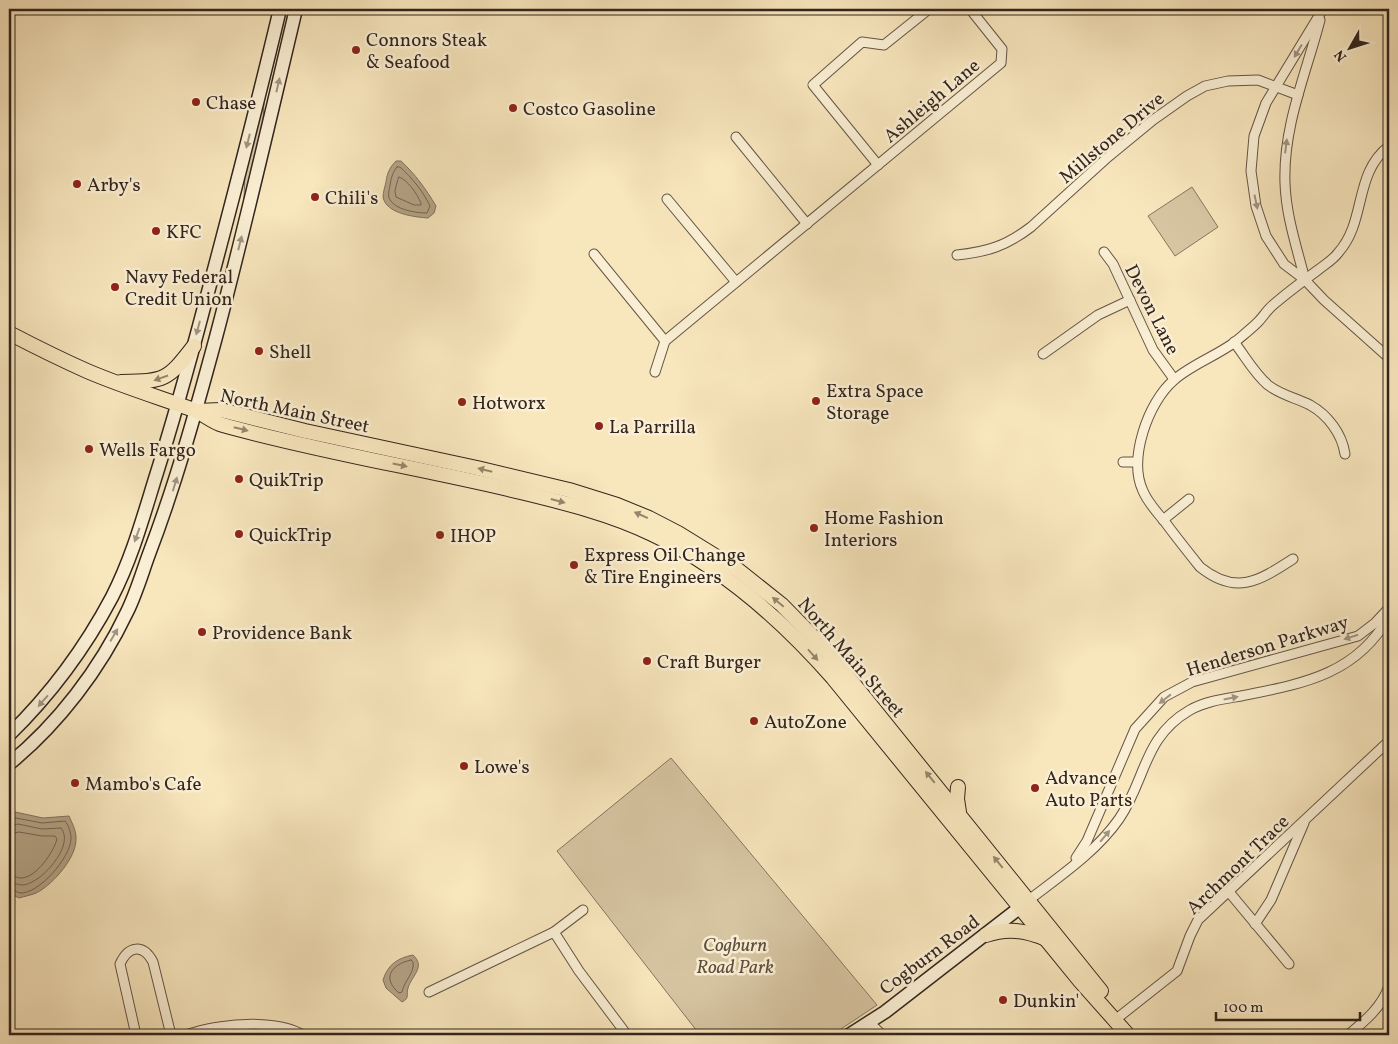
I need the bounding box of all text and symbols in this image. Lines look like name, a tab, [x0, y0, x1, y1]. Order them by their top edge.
north arrow	[1326, 22, 1376, 72]
place label: Connors Steak & Seafood	[366, 28, 487, 76]
marker: Connors Steak & Seafood	[350, 44, 362, 56]
one-way arrow	[1294, 44, 1303, 57]
text: N	[1330, 45, 1352, 65]
street label: Ashleigh Lane	[879, 53, 986, 150]
one-way arrow	[274, 78, 282, 93]
street label: Millstone Drive	[1054, 87, 1170, 190]
place label: Chase	[206, 91, 256, 117]
marker: Chase	[190, 96, 202, 108]
place label: Costco Gasoline	[523, 97, 656, 123]
marker: Costco Gasoline	[507, 102, 519, 114]
one-way arrow	[243, 133, 251, 148]
one-way arrow	[1282, 138, 1290, 154]
place label: Arby's	[87, 173, 141, 199]
marker: Arby's	[71, 178, 83, 190]
place label: Chili's	[325, 186, 378, 212]
marker: Chili's	[309, 191, 321, 203]
one-way arrow	[1252, 194, 1260, 209]
place label: KFC	[166, 220, 202, 246]
marker: KFC	[150, 225, 162, 237]
one-way arrow	[236, 236, 244, 251]
street label: Devon Lane	[1117, 260, 1185, 360]
place label: Navy Federal Credit Union	[125, 265, 233, 313]
marker: Navy Federal Credit Union	[109, 281, 121, 293]
one-way arrow	[194, 320, 202, 335]
place label: Shell	[269, 340, 311, 366]
marker: Shell	[253, 345, 265, 357]
one-way arrow	[153, 374, 168, 382]
place label: Extra Space Storage	[826, 379, 924, 427]
street label: North Main Street	[218, 383, 372, 441]
place label: Hotworx	[472, 391, 546, 417]
marker: Extra Space Storage	[810, 395, 822, 407]
marker: Hotworx	[456, 396, 468, 408]
place label: La Parrilla	[609, 415, 696, 441]
marker: La Parrilla	[593, 420, 605, 432]
one-way arrow	[233, 426, 248, 434]
place label: Wells Fargo	[99, 438, 196, 464]
marker: Wells Fargo	[83, 443, 95, 455]
one-way arrow	[392, 461, 407, 469]
one-way arrow	[478, 466, 493, 474]
place label: QuikTrip	[249, 468, 324, 494]
marker: QuikTrip	[233, 473, 245, 485]
one-way arrow	[171, 476, 179, 491]
one-way arrow	[550, 498, 565, 506]
place label: Home Fashion Interiors	[824, 506, 944, 554]
one-way arrow	[634, 510, 648, 518]
marker: Home Fashion Interiors	[808, 522, 820, 534]
place label: QuickTrip	[249, 523, 332, 549]
place label: IHOP	[450, 524, 496, 550]
one-way arrow	[133, 528, 140, 543]
marker: QuickTrip	[233, 528, 245, 540]
marker: IHOP	[434, 529, 446, 541]
place label: Express Oil Change & Tire Engineers	[584, 543, 746, 591]
marker: Express Oil Change & Tire Engineers	[568, 559, 580, 571]
street label: North Main Street	[791, 593, 910, 724]
one-way arrow	[771, 597, 784, 608]
street label: Henderson Parkway	[1183, 610, 1352, 684]
place label: Providence Bank	[212, 621, 352, 647]
marker: Providence Bank	[196, 626, 208, 638]
one-way arrow	[110, 628, 119, 641]
one-way arrow	[1343, 634, 1358, 642]
one-way arrow	[807, 649, 819, 661]
place label: Craft Burger	[657, 650, 761, 676]
marker: Craft Burger	[641, 655, 653, 667]
one-way arrow	[1158, 693, 1171, 704]
one-way arrow	[37, 694, 48, 707]
one-way arrow	[1224, 694, 1239, 702]
place label: AutoZone	[764, 710, 847, 736]
marker: AutoZone	[748, 715, 760, 727]
place label: Lowe's	[474, 755, 530, 781]
marker: Lowe's	[458, 760, 470, 772]
place label: Advance Auto Parts	[1045, 766, 1132, 814]
one-way arrow	[925, 771, 936, 784]
place label: Mambo's Cafe	[85, 772, 202, 798]
marker: Mambo's Cafe	[69, 777, 81, 789]
marker: Advance Auto Parts	[1029, 782, 1041, 794]
street label: Archmont Trace	[1181, 810, 1296, 921]
one-way arrow	[1099, 830, 1111, 842]
one-way arrow	[992, 856, 1003, 869]
street label: Cogburn Road	[875, 909, 986, 1002]
park label: Cogburn Road Park	[696, 933, 774, 981]
place label: Dunkin'	[1013, 989, 1079, 1015]
scale bar	[1216, 989, 1359, 1021]
marker: Dunkin'	[997, 994, 1009, 1006]
text: 100 m	[1223, 998, 1263, 1019]

